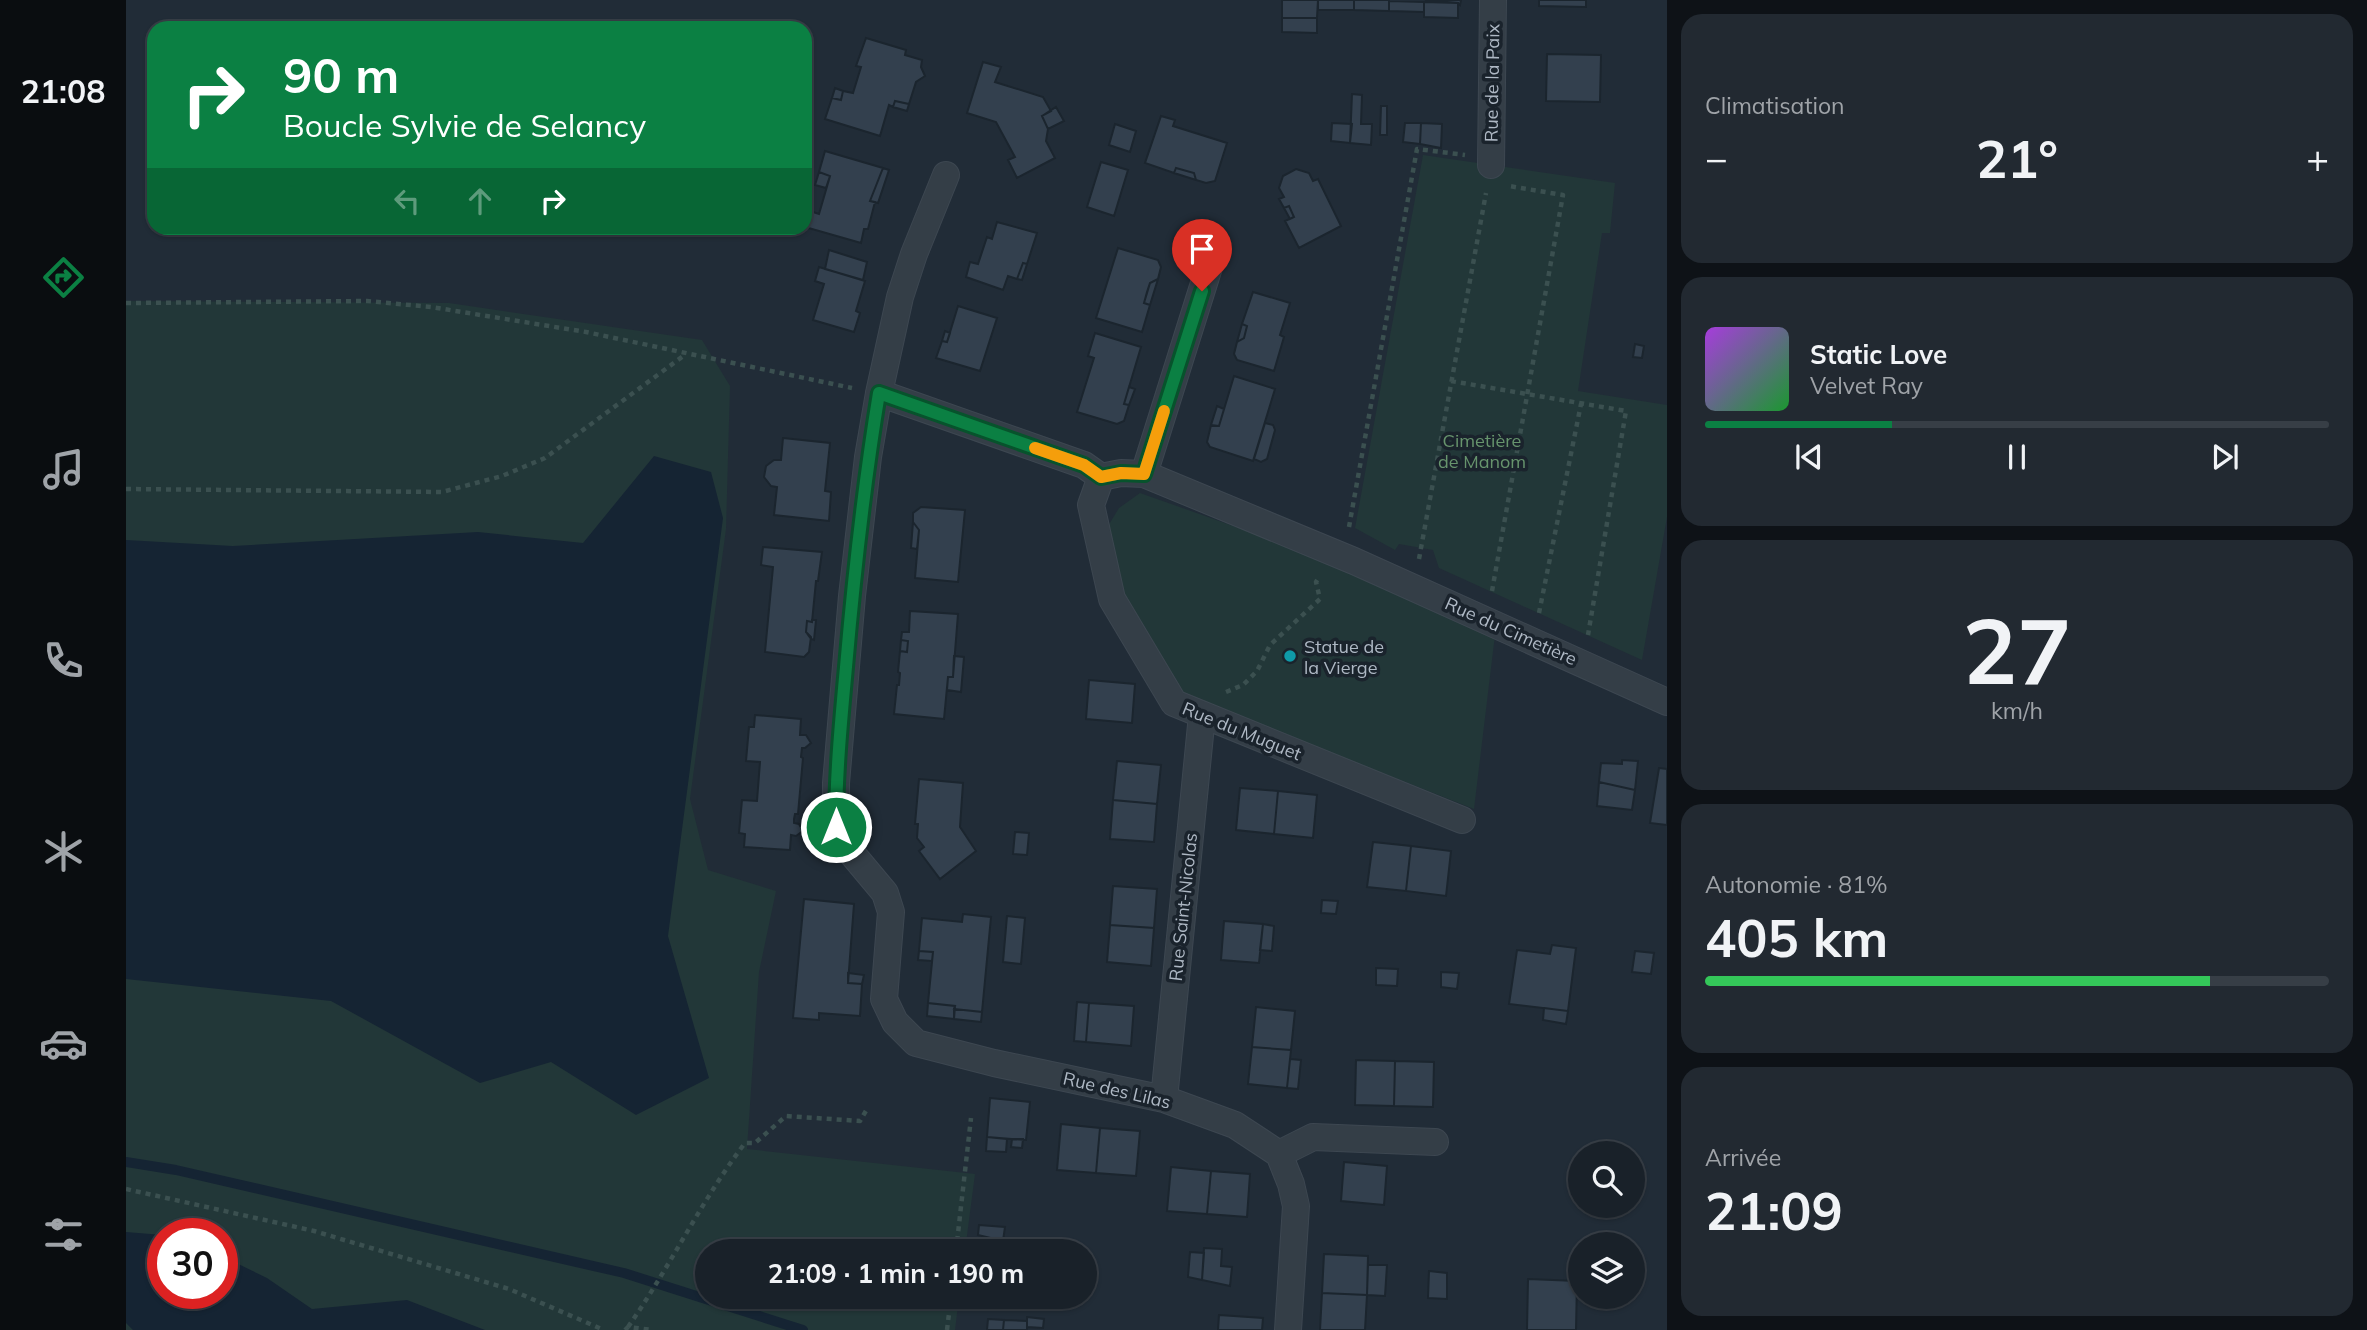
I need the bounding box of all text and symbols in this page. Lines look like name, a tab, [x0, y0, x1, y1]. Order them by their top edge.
street label: Rue de la Paix	[1479, 23, 1505, 142]
text: 90 m	[283, 44, 399, 105]
icon: right	[168, 49, 259, 140]
text: 21:08	[21, 71, 105, 111]
text: Climatisation	[1705, 91, 1845, 120]
text: Boucle Sylvie de Selancy	[283, 105, 646, 145]
text: 21°	[1976, 126, 2058, 191]
text: −	[1705, 134, 1728, 182]
text: +	[2306, 134, 2329, 182]
icon: left	[388, 182, 426, 220]
icon: ahead	[461, 182, 499, 220]
icon: right	[534, 182, 572, 220]
pin	[1172, 219, 1232, 291]
icon: arrive	[1183, 230, 1221, 268]
icon: directions	[39, 253, 88, 302]
text: Static Love	[1810, 338, 1947, 371]
text: Velvet Ray	[1810, 371, 1923, 400]
park label: Cimetière de Manom	[1438, 429, 1526, 473]
icon: previous	[1790, 438, 1828, 476]
icon: pause	[1998, 438, 2036, 476]
icon: next	[2206, 438, 2244, 476]
icon: music	[39, 445, 88, 494]
street label: Rue du Cimetière	[1441, 592, 1581, 670]
text: 27	[1962, 593, 2072, 707]
place label: Statue de la Vierge	[1304, 635, 1384, 679]
icon: phone	[39, 636, 88, 685]
marker: Statue de la Vierge	[1282, 648, 1298, 664]
text: km/h	[1991, 696, 2043, 725]
street label: Rue du Muguet	[1179, 697, 1305, 765]
position arrow	[799, 790, 873, 864]
icon: climate	[39, 827, 88, 876]
street label: Rue Saint-Nicolas	[1164, 832, 1202, 982]
text: Autonomie · 81%	[1705, 870, 1888, 899]
text: 405 km	[1705, 905, 1888, 970]
icon: car	[39, 1019, 88, 1068]
street label: Rue des Lilas	[1061, 1066, 1173, 1114]
map controls	[1568, 1141, 1645, 1309]
button: search	[1568, 1141, 1645, 1218]
text: Arrivée	[1705, 1143, 1781, 1172]
text: 21:09	[1705, 1178, 1843, 1243]
icon: filters	[39, 1210, 88, 1259]
speed limit sign: 30	[147, 1218, 238, 1309]
button: layers	[1568, 1232, 1645, 1309]
text: 21:09 · 1 min · 190 m	[768, 1257, 1024, 1290]

